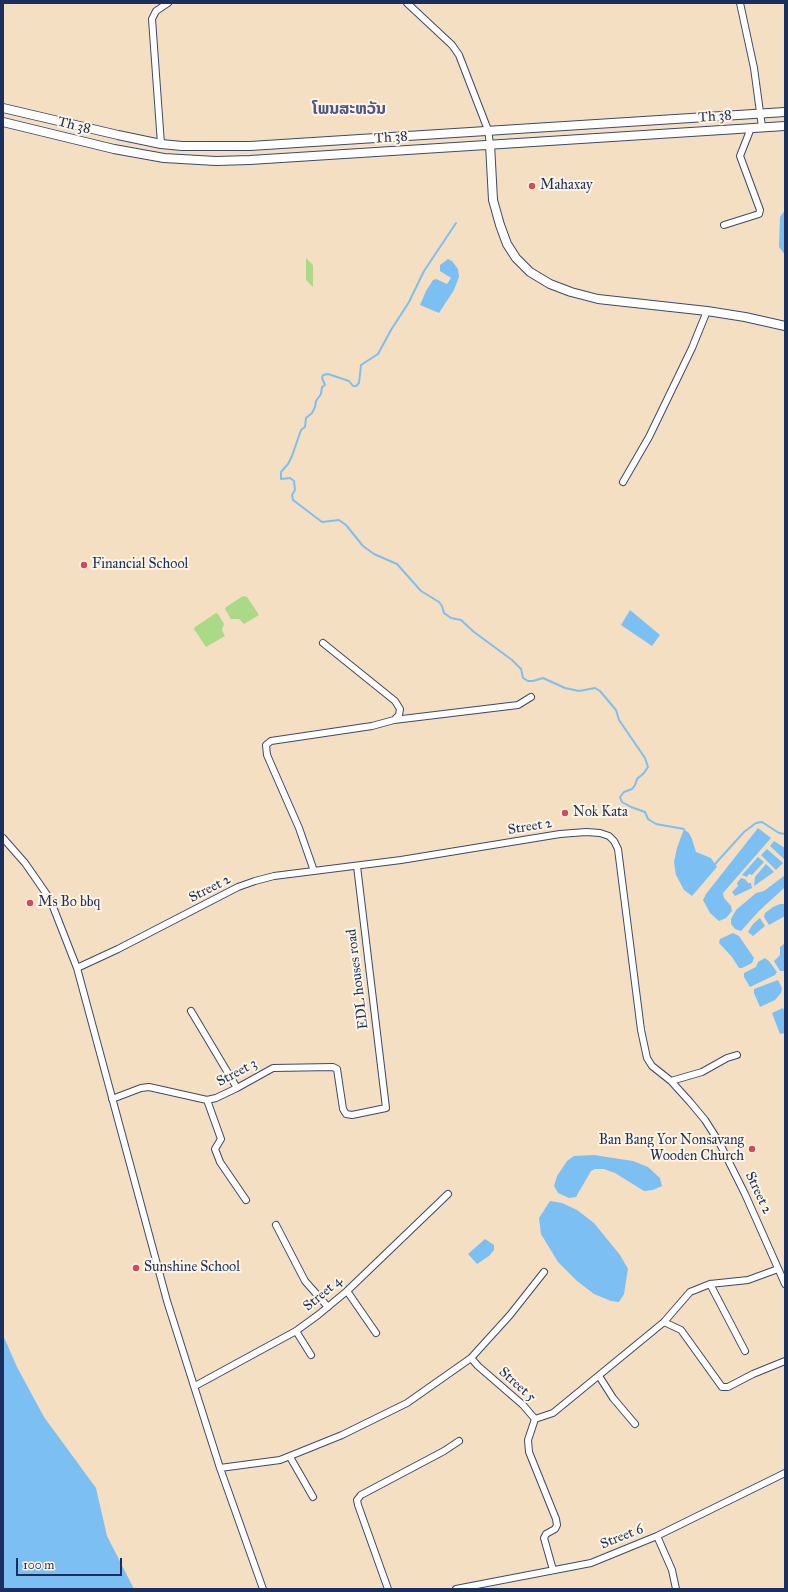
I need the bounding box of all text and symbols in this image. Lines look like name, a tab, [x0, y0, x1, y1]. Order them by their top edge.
district label: ໂພນສະຫວັນ	[312, 100, 386, 120]
street label: Th 38	[698, 107, 732, 127]
street label: Th 38	[56, 114, 92, 138]
street label: Th 38	[374, 128, 408, 148]
place label: Mahaxay	[540, 178, 593, 194]
marker: Mahaxay	[527, 181, 537, 191]
place label: Financial School	[92, 557, 188, 573]
marker: Financial School	[79, 560, 89, 570]
place label: Nok Kata	[573, 805, 628, 821]
marker: Nok Kata	[560, 808, 570, 818]
street label: Street 2	[507, 815, 553, 839]
street label: Street 2	[186, 871, 234, 907]
place label: Ms Bo bbq	[38, 895, 100, 911]
marker: Ms Bo bbq	[25, 898, 35, 908]
street label: EDL houses road	[344, 928, 372, 1030]
street label: Street 3	[214, 1055, 260, 1091]
place label: Ban Bang Yor Nonsavang Wooden Church	[599, 1133, 744, 1166]
marker: Ban Bang Yor Nonsavang Wooden Church	[747, 1144, 757, 1154]
street label: Street 2	[741, 1169, 775, 1217]
place label: Sunshine School	[144, 1260, 240, 1276]
marker: Sunshine School	[131, 1263, 141, 1273]
street label: Street 4	[300, 1273, 346, 1315]
street label: Street 5	[495, 1364, 539, 1406]
street label: Street 6	[598, 1521, 646, 1553]
scale bar	[18, 1550, 124, 1576]
text: 100 m	[23, 1558, 54, 1572]

